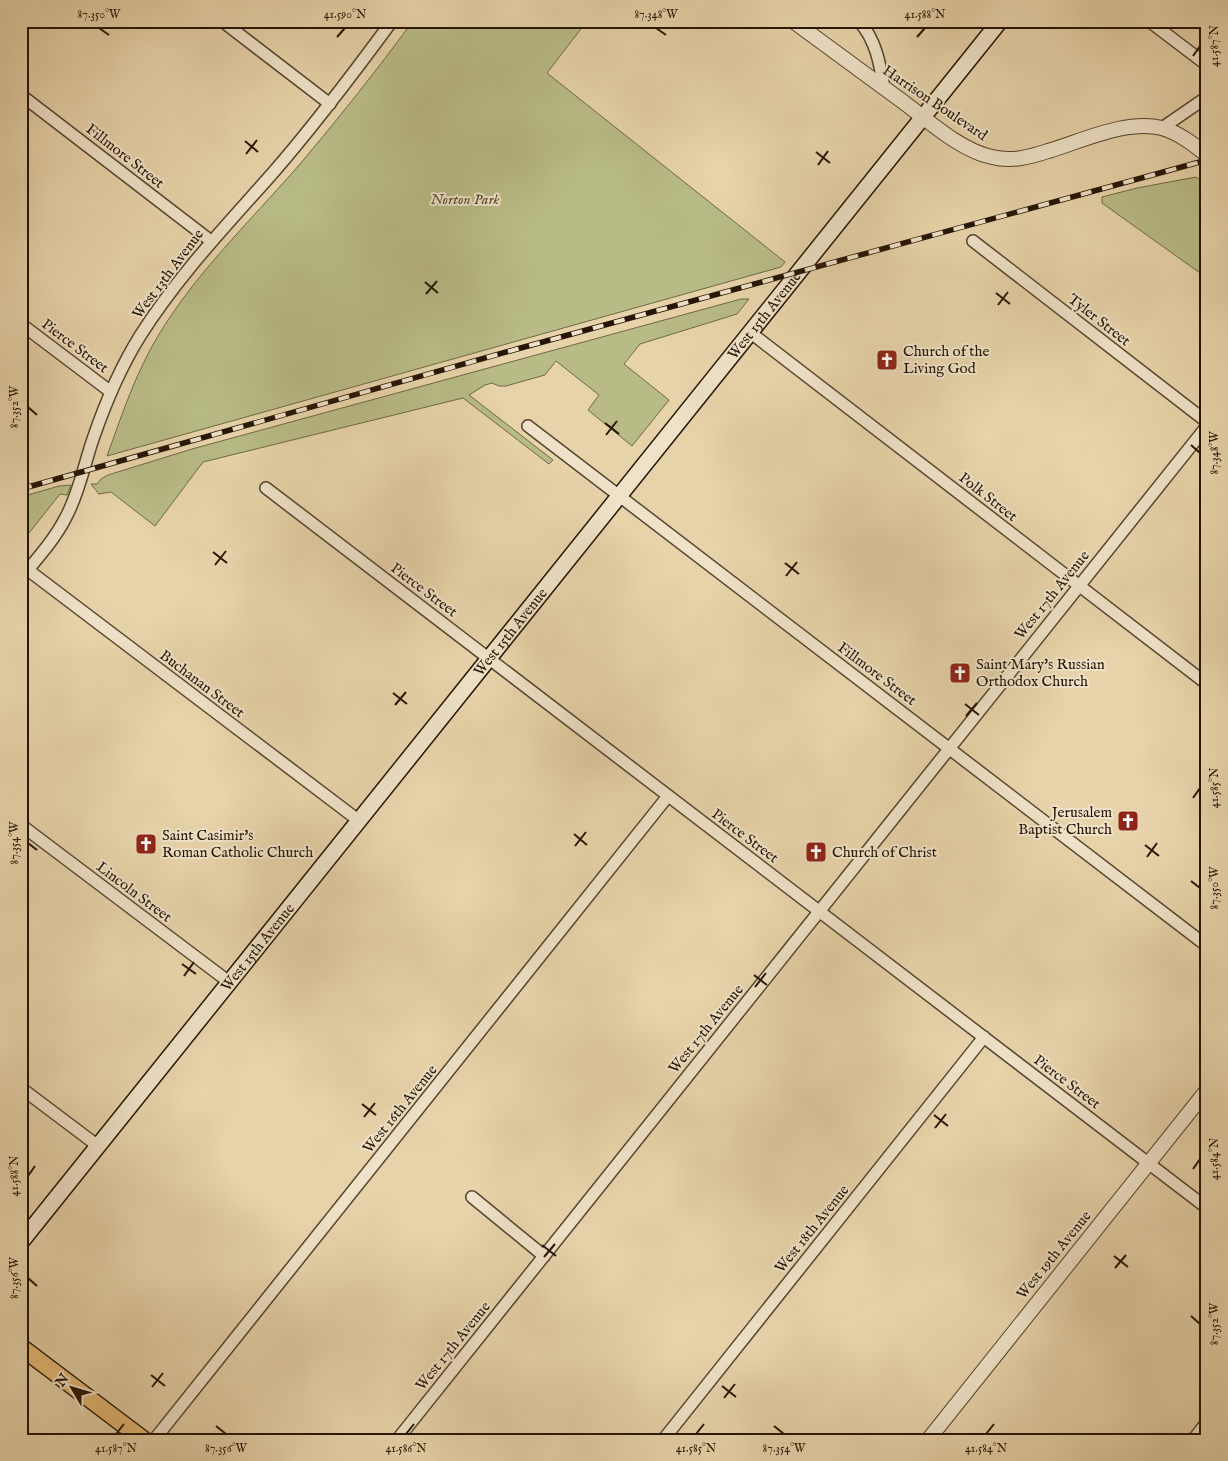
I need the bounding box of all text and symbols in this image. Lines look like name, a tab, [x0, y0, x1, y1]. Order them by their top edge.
text: 87.350°W	[78, 7, 121, 22]
text: 41.590°N	[324, 7, 367, 22]
text: 87.348°W	[634, 7, 678, 22]
text: 41.588°N	[905, 7, 946, 22]
text: 41.587°N	[1207, 24, 1222, 67]
street label: Harrison Boulevard	[879, 61, 992, 146]
street label: Fillmore Street	[82, 119, 168, 193]
park label: Norton Park	[430, 190, 500, 209]
street label: West 13th Avenue	[128, 225, 208, 323]
street label: West 15th Avenue	[723, 267, 805, 363]
street label: Tyler Street	[1064, 290, 1134, 350]
street label: Pierce Street	[38, 315, 112, 377]
place label: Church of the Living God	[903, 342, 989, 378]
church icon: Church of the Living God	[875, 348, 899, 372]
text: 87.352°W	[7, 385, 22, 428]
text: 87.348°W	[1207, 431, 1222, 475]
street label: Polk Street	[955, 468, 1021, 526]
street label: West 17th Avenue	[1010, 547, 1094, 643]
street label: Pierce Street	[387, 559, 461, 621]
street label: West 15th Avenue	[469, 584, 551, 680]
street label: Fillmore Street	[834, 638, 920, 710]
street label: Buchanan Street	[156, 646, 248, 722]
place label: Saint Mary's Russian Orthodox Church	[976, 655, 1105, 691]
church icon: Saint Mary's Russian Orthodox Church	[948, 661, 972, 685]
text: 41.585°N	[1207, 767, 1222, 808]
place label: Jerusalem Baptist Church	[1018, 803, 1112, 839]
street label: Pierce Street	[708, 805, 782, 867]
church icon: Jerusalem Baptist Church	[1116, 809, 1140, 833]
text: 87.354°W	[7, 821, 22, 864]
place label: Saint Casimir's Roman Catholic Church	[162, 826, 313, 862]
church icon: Saint Casimir's Roman Catholic Church	[134, 832, 158, 856]
church icon: Church of Christ	[804, 840, 828, 864]
place label: Church of Christ	[832, 843, 937, 862]
street label: Lincoln Street	[92, 857, 176, 927]
text: 87.350°W	[1207, 866, 1222, 909]
street label: West 15th Avenue	[216, 899, 299, 995]
street label: West 17th Avenue	[664, 981, 748, 1077]
street label: Pierce Street	[1030, 1051, 1104, 1113]
street label: West 16th Avenue	[359, 1061, 442, 1157]
text: 41.584°N	[1207, 1137, 1222, 1180]
text: 41.588°N	[7, 1155, 22, 1196]
street label: West 18th Avenue	[771, 1181, 853, 1277]
street label: West 19th Avenue	[1012, 1207, 1096, 1303]
text: 87.356°W	[7, 1256, 22, 1299]
street label: West 17th Avenue	[411, 1298, 495, 1394]
text: 87.352°W	[1207, 1302, 1222, 1345]
north arrow	[48, 1364, 98, 1414]
text: N	[51, 1370, 73, 1392]
text: 41.587°N	[95, 1441, 138, 1456]
text: 87.356°W	[205, 1441, 248, 1456]
text: 41.586°N	[385, 1441, 427, 1456]
text: 41.585°N	[676, 1441, 717, 1456]
text: 87.354°W	[763, 1441, 806, 1456]
text: 41.584°N	[965, 1441, 1008, 1456]

